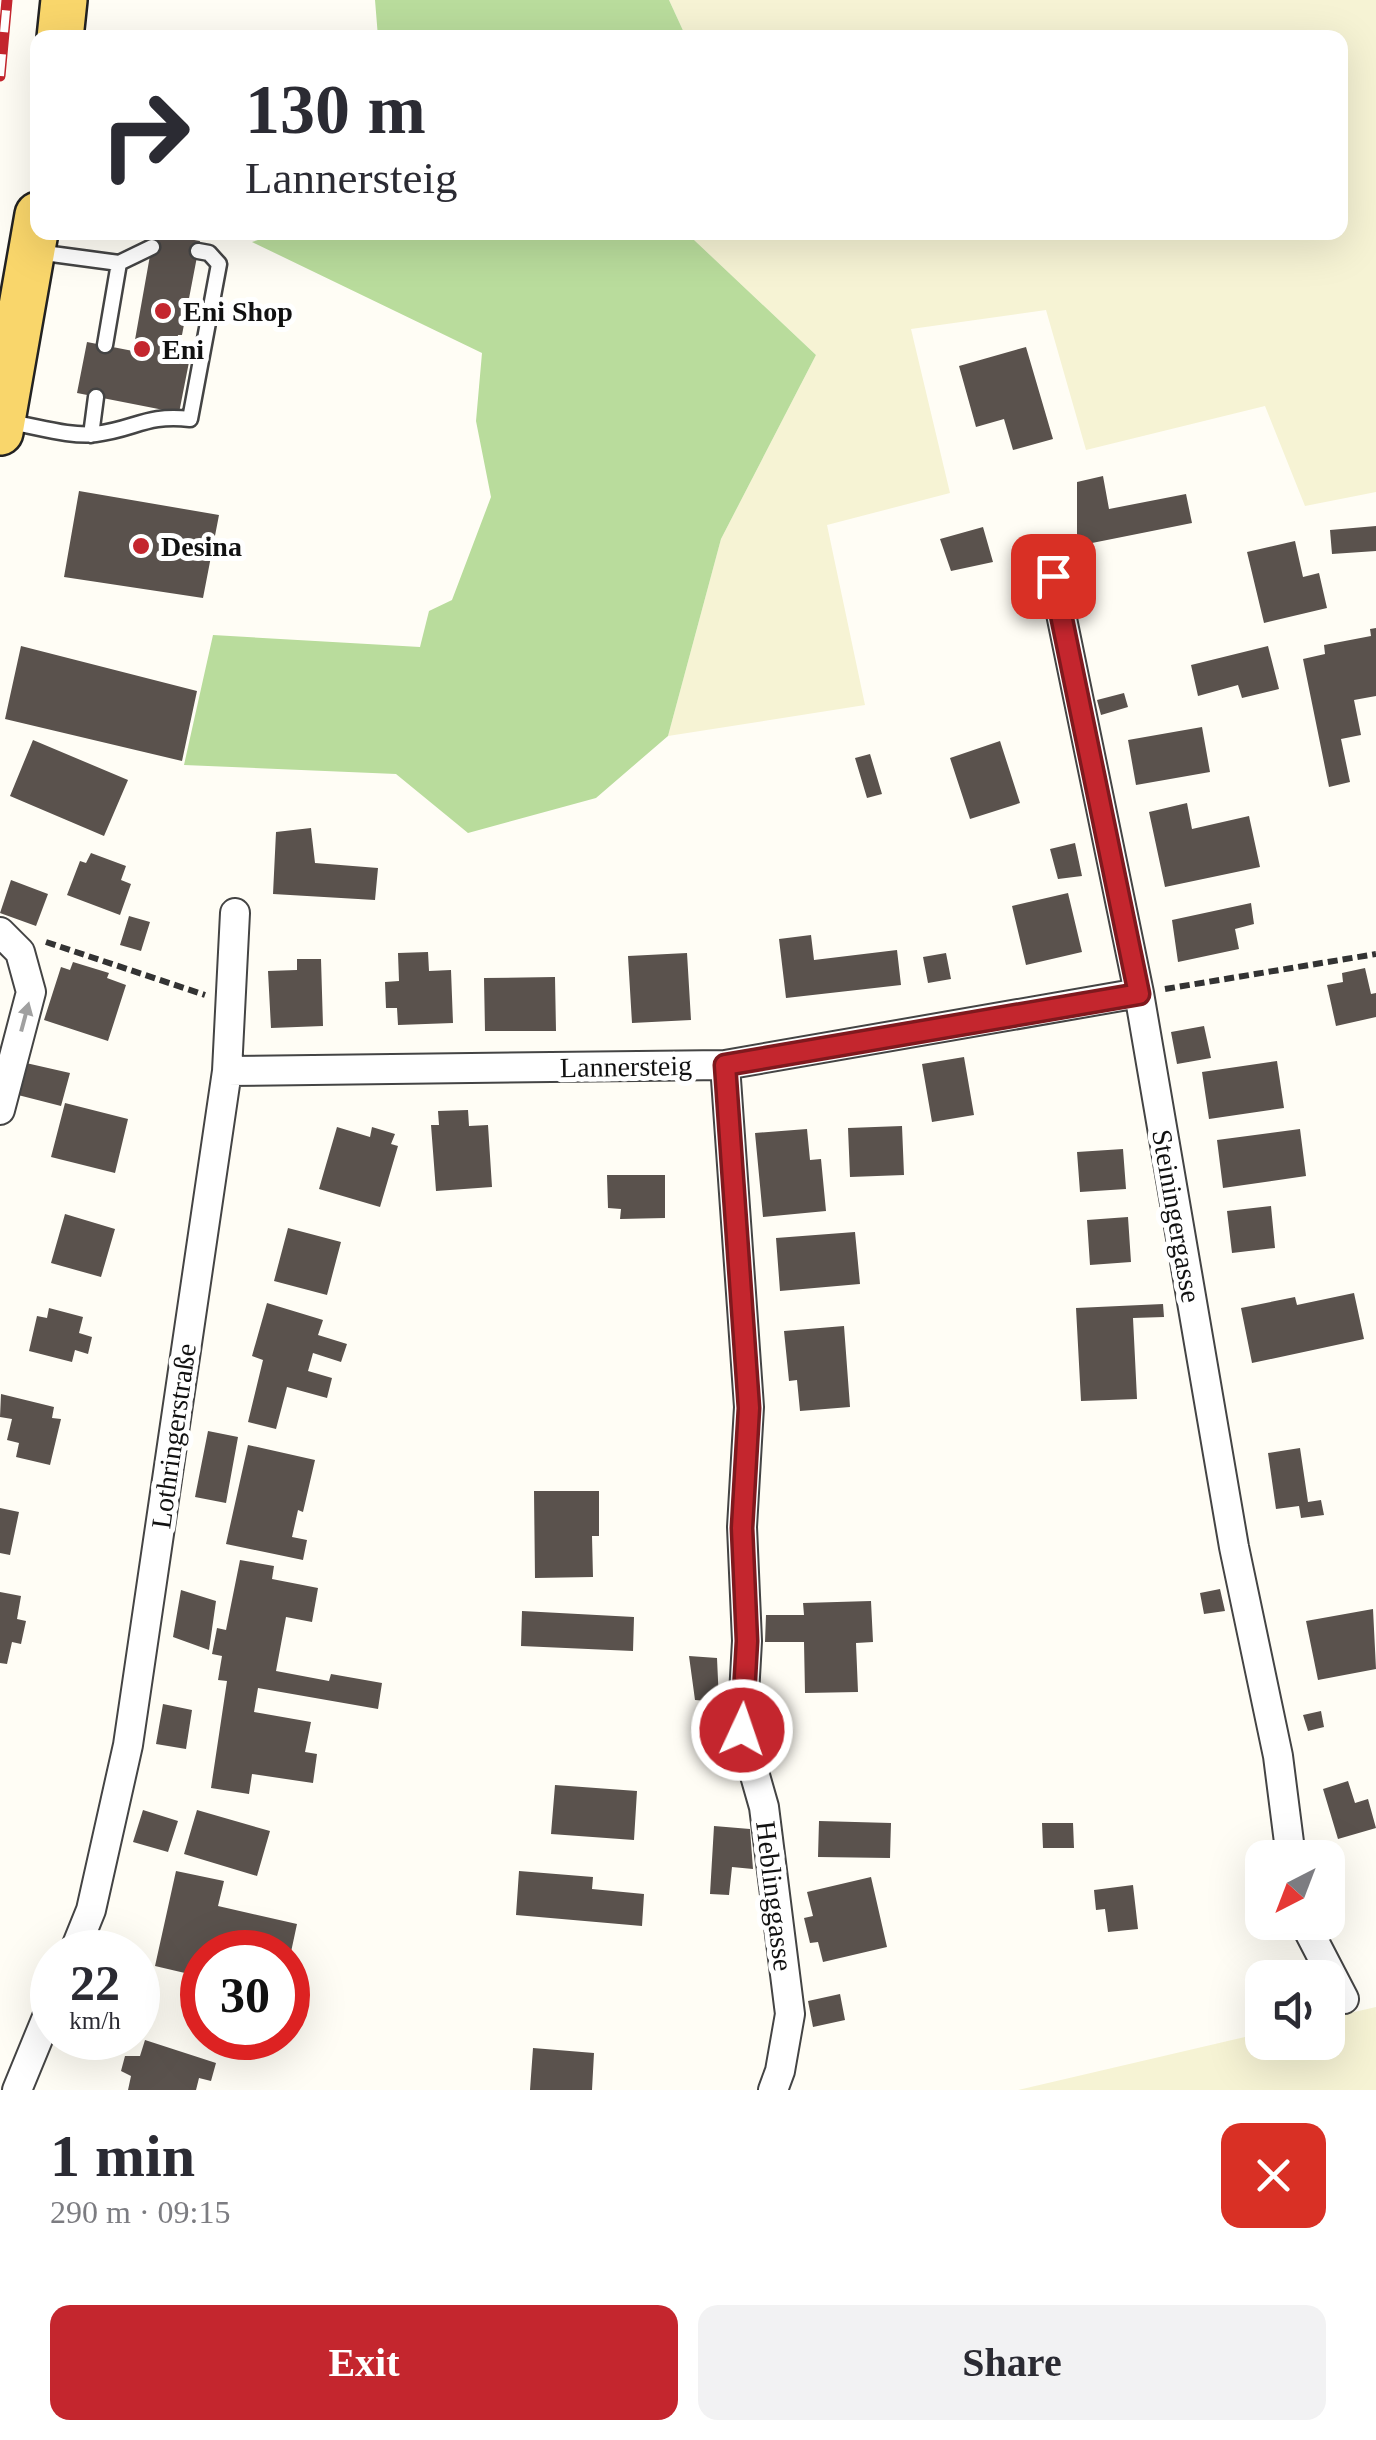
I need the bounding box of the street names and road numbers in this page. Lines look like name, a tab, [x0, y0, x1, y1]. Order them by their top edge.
street label: Lannersteig	[560, 1050, 692, 1083]
street label: Steiningergasse	[1146, 1127, 1207, 1305]
street label: Lothringerstraße	[145, 1342, 202, 1531]
street label: Heblinggasse	[750, 1819, 799, 1973]

